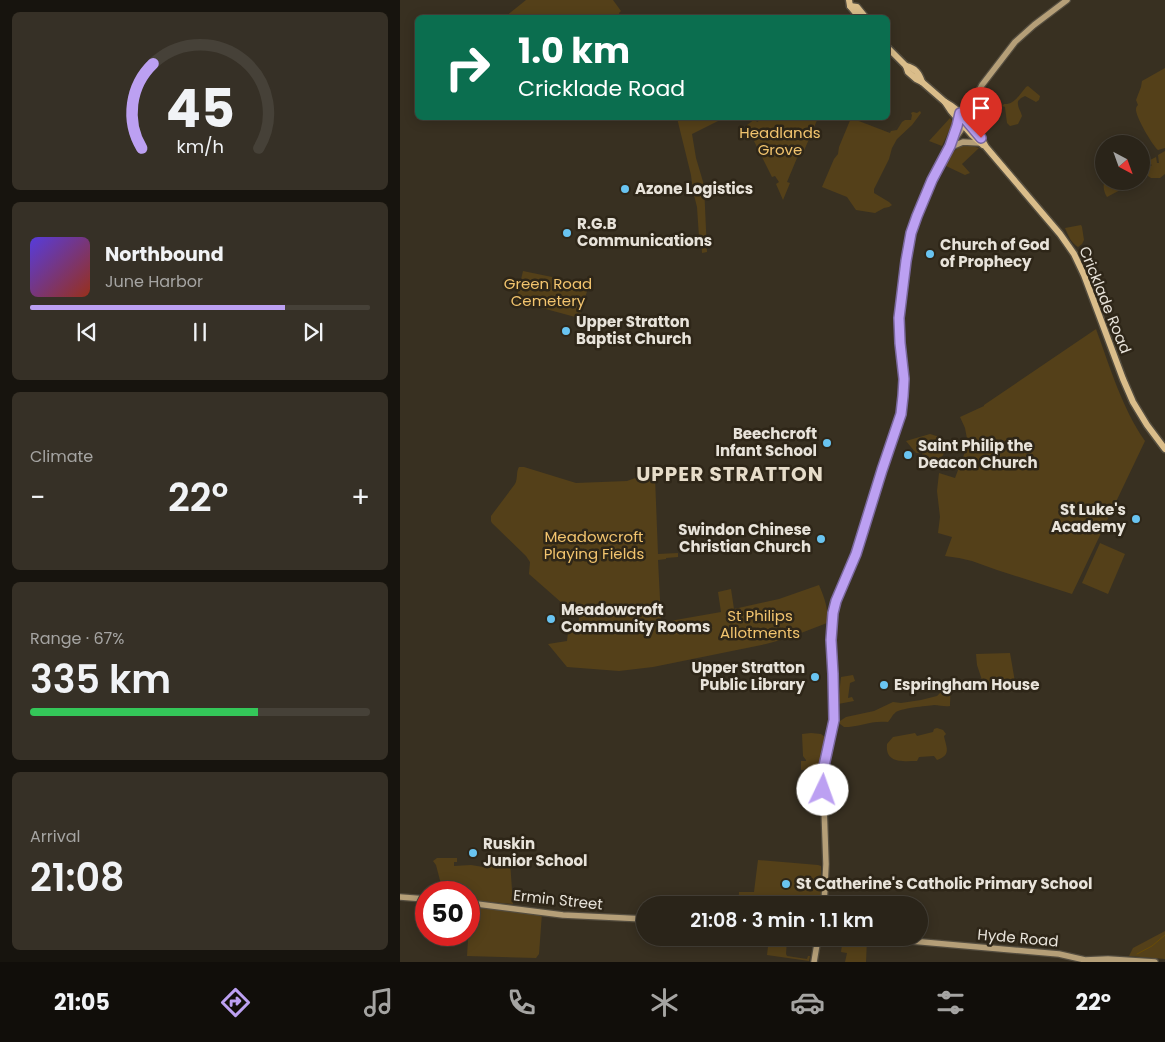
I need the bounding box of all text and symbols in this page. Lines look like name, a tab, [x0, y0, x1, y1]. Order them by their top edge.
text: 1.0 km	[518, 26, 630, 75]
icon: right	[435, 35, 500, 100]
text: 45	[165, 72, 235, 145]
text: Cricklade Road	[518, 73, 685, 104]
pin	[960, 87, 1002, 138]
icon: arrive	[967, 94, 995, 122]
park label: Headlands Grove	[739, 122, 821, 160]
text: km/h	[176, 134, 224, 159]
north arrow	[1095, 135, 1150, 190]
map controls	[1095, 135, 1150, 190]
place label: Azone Logistics	[635, 178, 753, 199]
marker: Azone Logistics	[619, 183, 631, 195]
place label: R.G.B Communications	[577, 213, 712, 251]
marker: R.G.B Communications	[561, 227, 573, 239]
place label: Church of God of Prophecy	[940, 234, 1050, 272]
text: Northbound	[105, 241, 224, 268]
street label: Cricklade Road	[1074, 243, 1137, 357]
marker: Church of God of Prophecy	[924, 248, 936, 260]
text: June Harbor	[105, 270, 203, 293]
park label: Green Road Cemetery	[504, 273, 592, 311]
place label: Upper Stratton Baptist Church	[576, 311, 692, 349]
icon: previous	[73, 318, 101, 346]
icon: pause	[186, 318, 214, 346]
icon: next	[299, 318, 327, 346]
marker: Upper Stratton Baptist Church	[560, 325, 572, 337]
place label: Beechcroft Infant School	[716, 423, 817, 461]
place label: Saint Philip the Deacon Church	[918, 435, 1038, 473]
marker: Beechcroft Infant School	[821, 437, 833, 449]
text: Climate	[30, 445, 93, 468]
marker: Saint Philip the Deacon Church	[902, 449, 914, 461]
district label: UPPER STRATTON	[636, 460, 824, 488]
text: 22°	[168, 471, 228, 524]
text: −	[30, 478, 45, 517]
text: +	[351, 478, 370, 517]
place label: St Luke's Academy	[1051, 499, 1127, 537]
marker: St Luke's Academy	[1130, 513, 1142, 525]
place label: Swindon Chinese Christian Church	[678, 519, 811, 557]
park label: Meadowcroft Playing Fields	[544, 526, 644, 564]
marker: Swindon Chinese Christian Church	[815, 533, 827, 545]
place label: Meadowcroft Community Rooms	[561, 599, 710, 637]
park label: St Philips Allotments	[720, 605, 800, 643]
marker: Meadowcroft Community Rooms	[545, 613, 557, 625]
text: Range · 67%	[30, 627, 125, 650]
text: 335 km	[30, 653, 171, 706]
place label: Upper Stratton Public Library	[691, 657, 806, 695]
marker: Upper Stratton Public Library	[809, 671, 821, 683]
place label: Espringham House	[894, 674, 1039, 695]
marker: Espringham House	[878, 679, 890, 691]
position arrow	[796, 763, 848, 815]
text: Arrival	[30, 825, 80, 848]
place label: Ruskin Junior School	[483, 833, 587, 871]
marker: Ruskin Junior School	[467, 847, 479, 859]
text: 21:08	[30, 851, 125, 904]
place label: St Catherine's Catholic Primary School	[796, 873, 1092, 894]
marker: St Catherine's Catholic Primary School	[780, 878, 792, 890]
speed limit sign: 50	[415, 881, 480, 946]
street label: Ermin Street	[512, 884, 604, 915]
text: 21:08 · 3 min · 1.1 km	[690, 907, 874, 934]
street label: Hyde Road	[977, 923, 1059, 952]
icon: directions	[218, 985, 253, 1020]
icon: music	[361, 985, 396, 1020]
icon: phone	[504, 985, 539, 1020]
icon: climate	[647, 985, 682, 1020]
icon: car	[790, 985, 825, 1020]
icon: filters	[933, 985, 968, 1020]
text: 21:05	[54, 987, 110, 1018]
text: 22°	[1076, 987, 1111, 1018]

